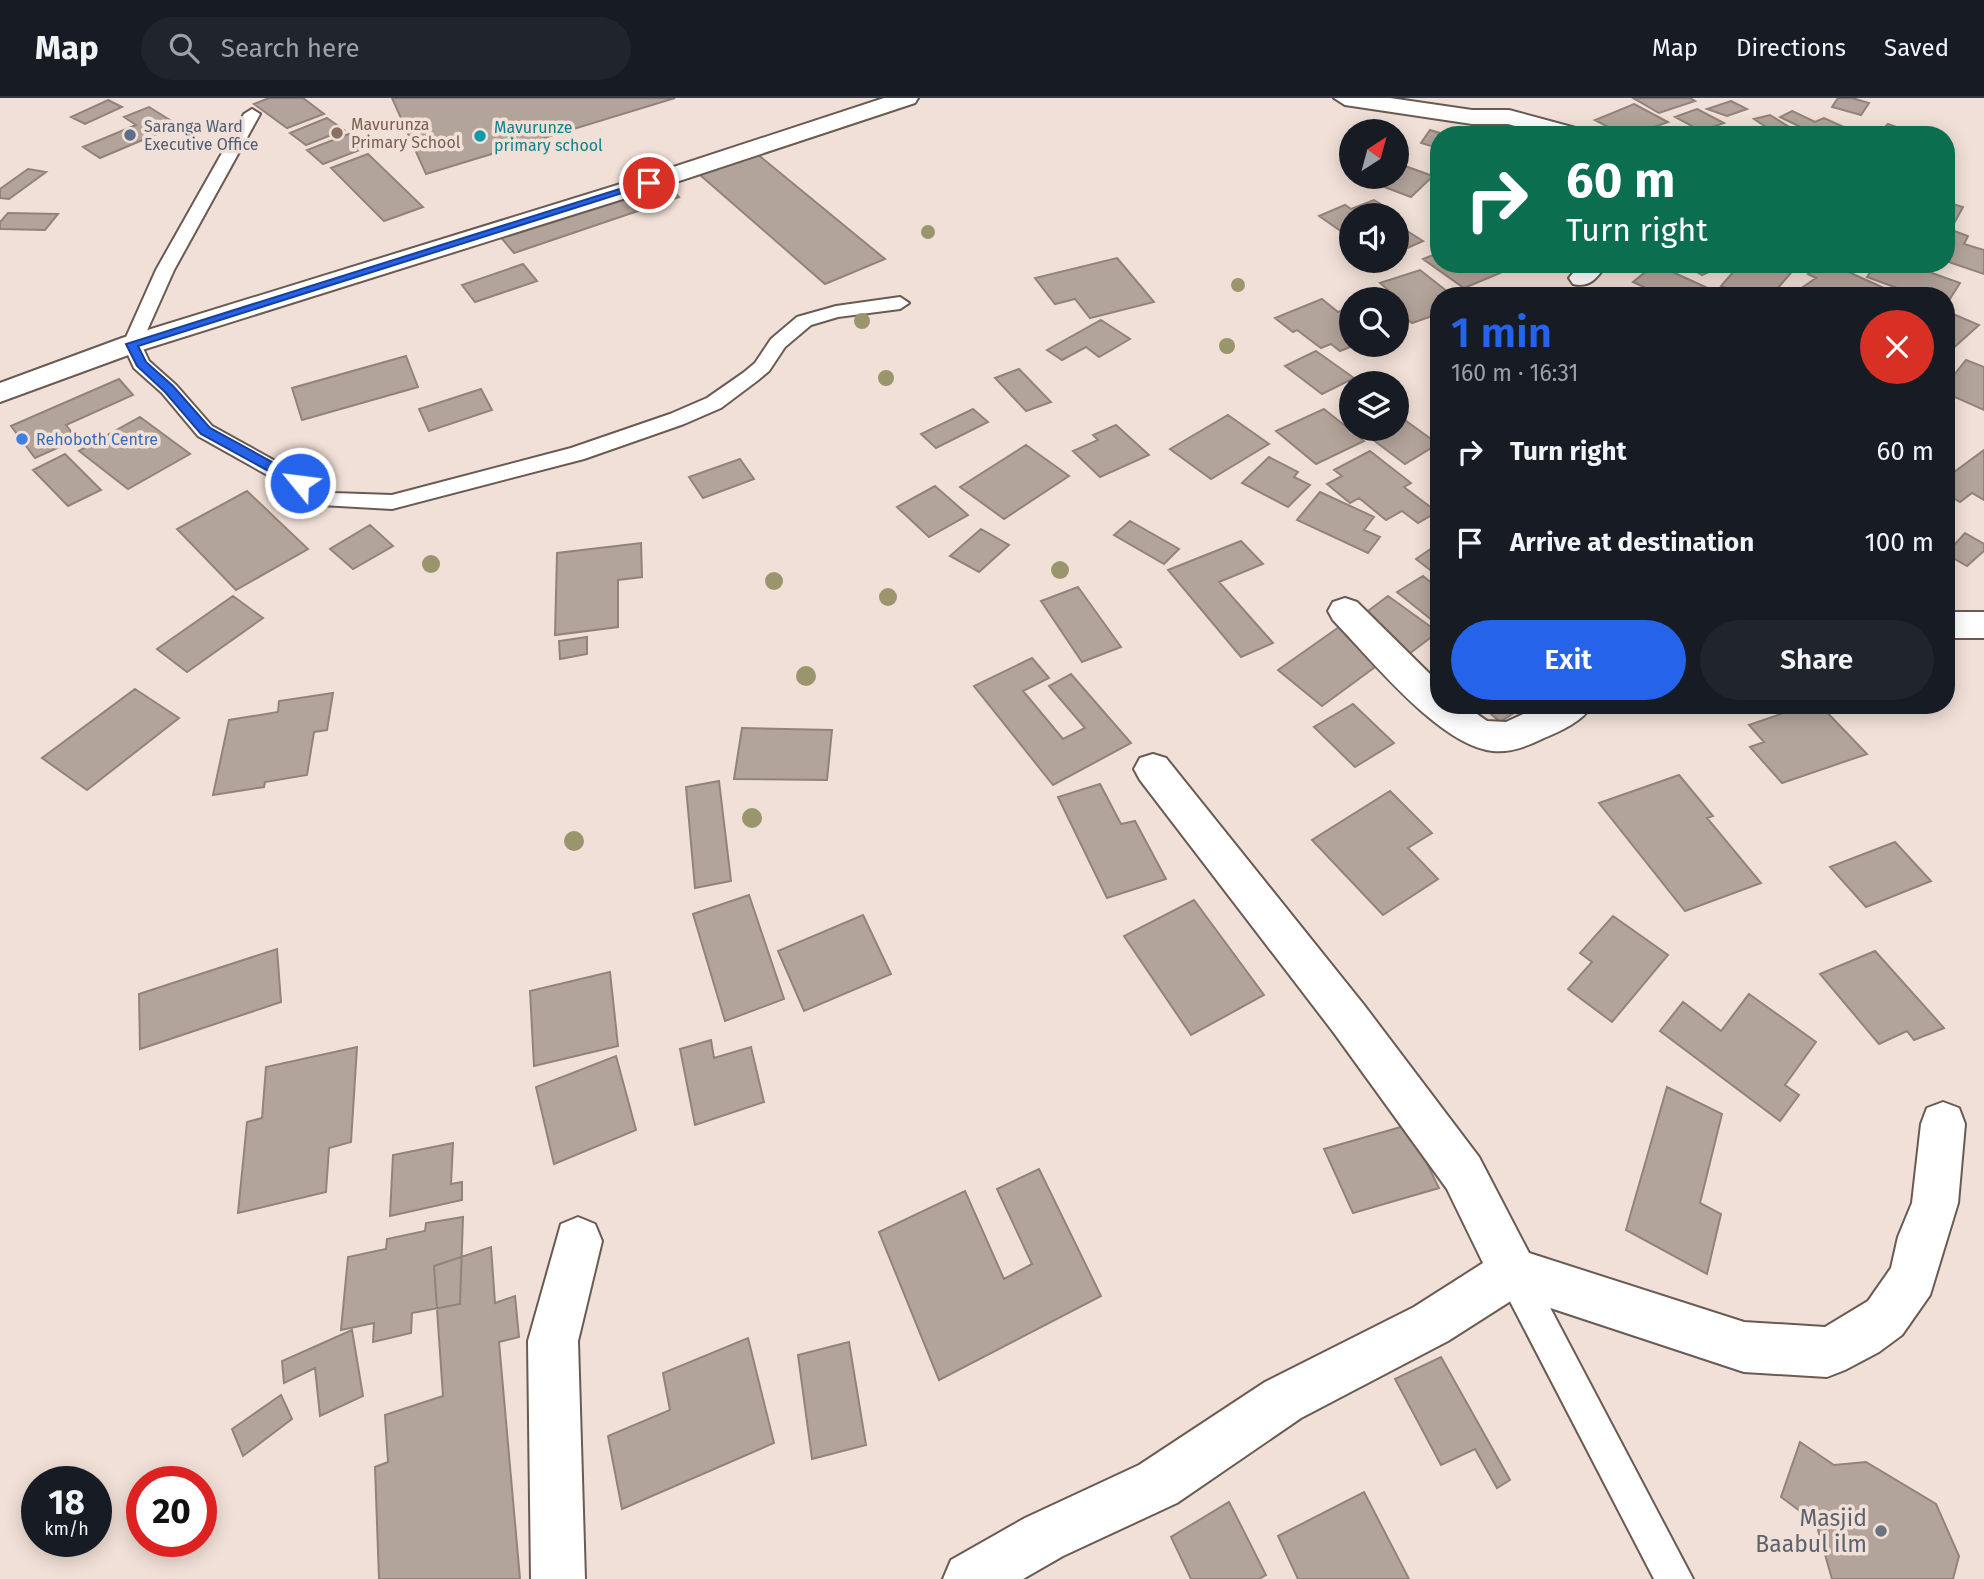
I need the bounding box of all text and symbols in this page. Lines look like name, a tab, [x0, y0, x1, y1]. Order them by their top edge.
search box	[141, 17, 631, 80]
text: Map	[35, 28, 99, 68]
icon: search	[165, 29, 203, 67]
text: Search here	[221, 33, 360, 64]
text: Map	[1652, 34, 1698, 62]
text: Directions	[1736, 34, 1846, 62]
text: Saved	[1884, 34, 1949, 62]
place label: Mavurunza Primary School	[351, 115, 461, 152]
place label: Saranga Ward Executive Office	[144, 117, 258, 154]
place label: Mavurunze primary school	[494, 118, 603, 155]
north arrow	[1339, 119, 1409, 189]
map controls	[1339, 119, 1409, 441]
marker: Mavurunza Primary School	[329, 125, 345, 141]
marker: Saranga Ward Executive Office	[122, 127, 138, 143]
marker: Mavurunze primary school	[472, 128, 488, 144]
text: 60 m	[1566, 151, 1675, 210]
pin	[619, 153, 679, 213]
icon: right	[1451, 154, 1542, 245]
icon: arrive	[630, 164, 668, 202]
button: sound	[1339, 203, 1409, 273]
text: Turn right	[1566, 211, 1708, 249]
button: search	[1339, 287, 1409, 357]
text: 1 min	[1451, 308, 1552, 358]
button: close	[1860, 310, 1934, 384]
text: 160 m · 16:31	[1451, 359, 1578, 387]
button: layers	[1339, 371, 1409, 441]
place label: Rehoboth Centre	[36, 430, 158, 449]
marker: Rehoboth Centre	[14, 431, 30, 447]
icon: right	[1451, 433, 1489, 471]
text: Turn right	[1510, 436, 1627, 467]
text: 60 m	[1876, 436, 1934, 467]
position arrow	[263, 446, 337, 520]
icon: arrive	[1451, 524, 1489, 562]
text: Arrive at destination	[1510, 527, 1754, 558]
text: 100 m	[1865, 527, 1934, 558]
button: Exit	[1451, 620, 1686, 700]
button: Share	[1700, 620, 1934, 700]
speed limit sign: 20	[126, 1466, 217, 1557]
text: 18	[48, 1481, 85, 1523]
place label: Masjid Baabul ilm	[1755, 1504, 1867, 1558]
text: km/h	[44, 1518, 89, 1540]
marker: Masjid Baabul ilm	[1873, 1523, 1889, 1539]

